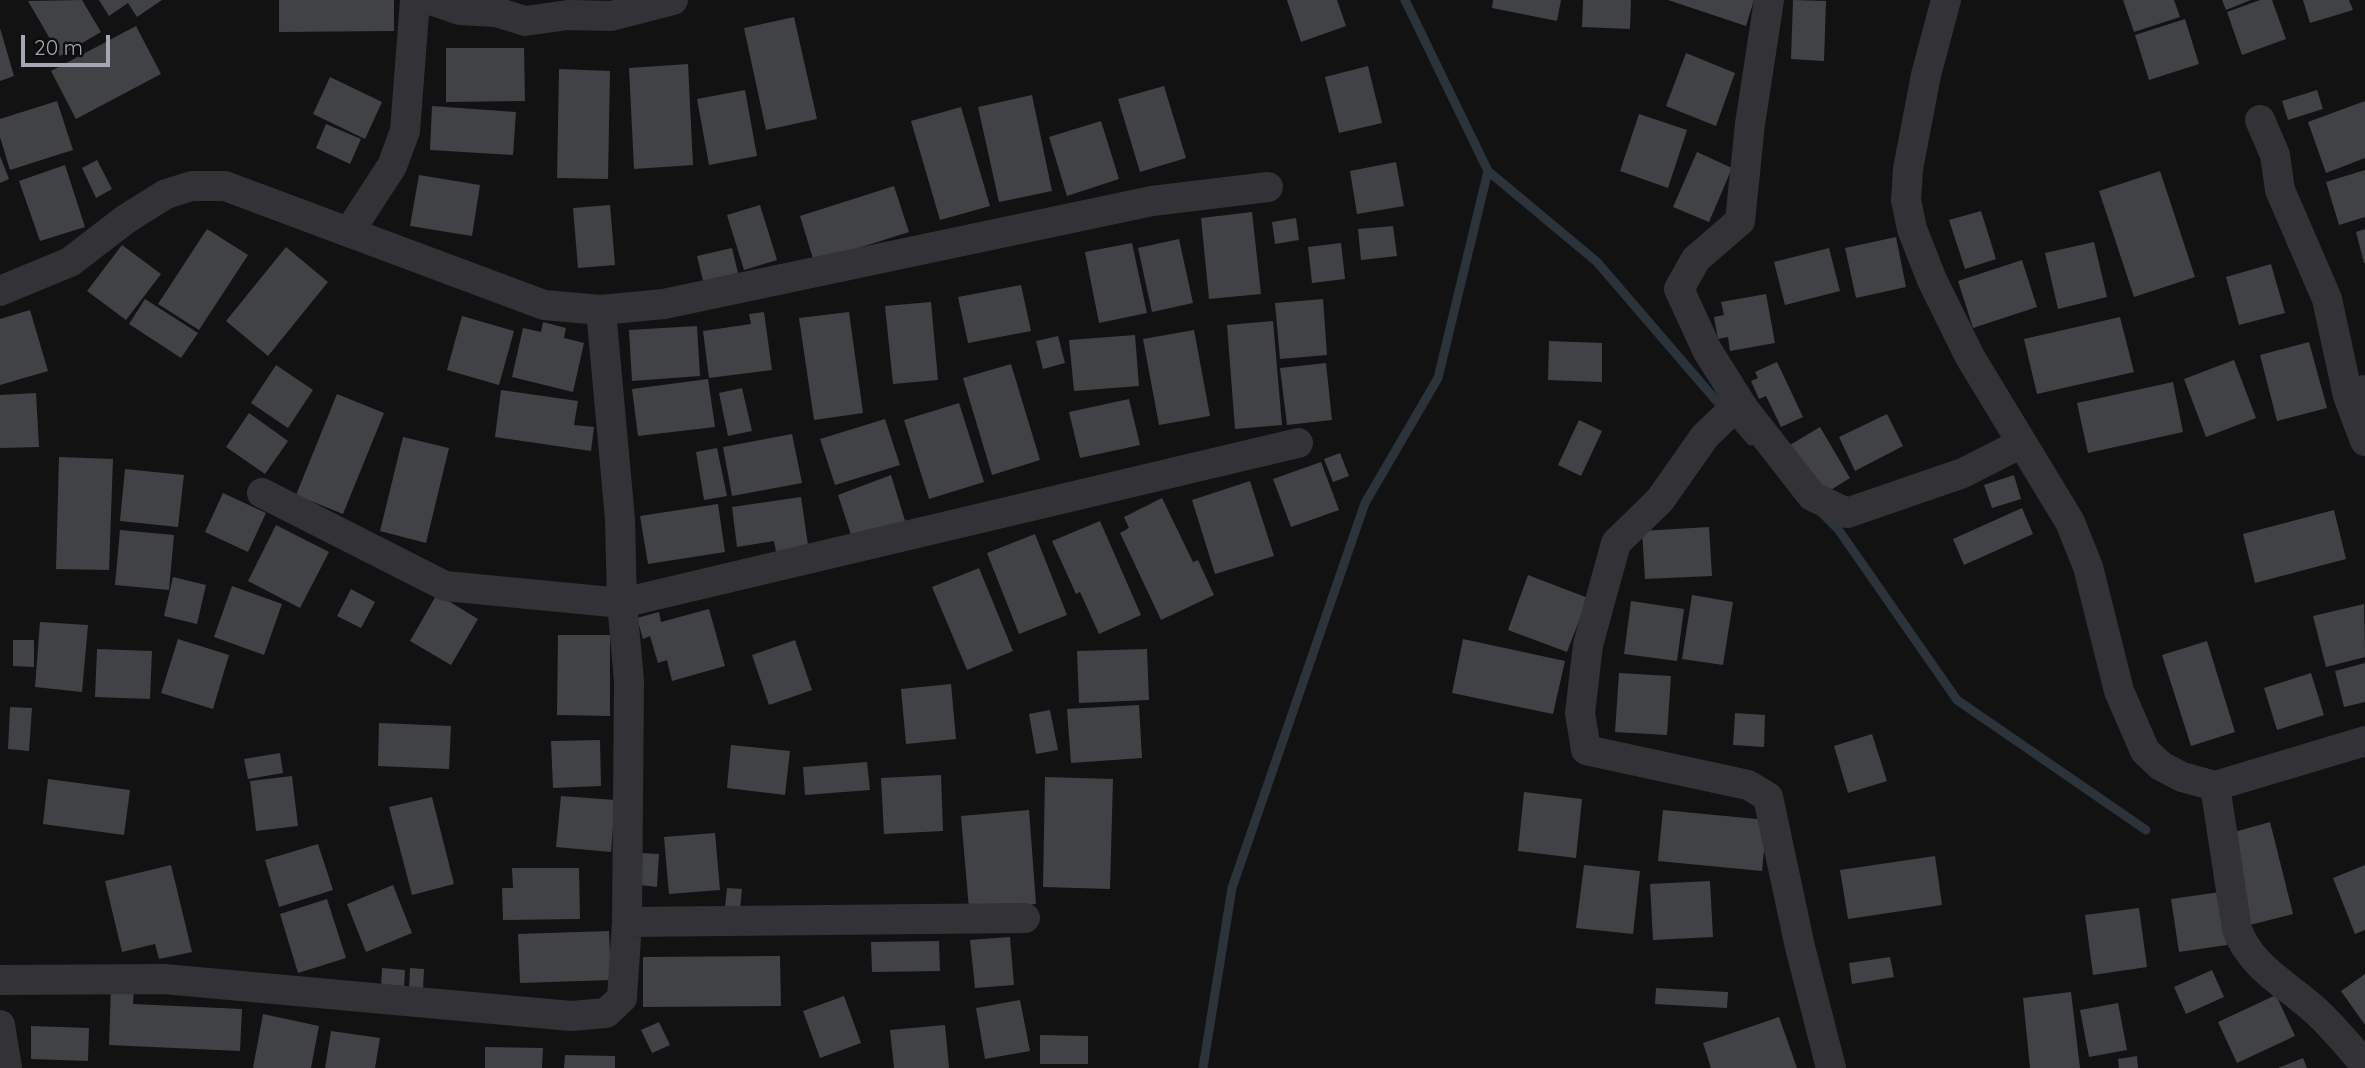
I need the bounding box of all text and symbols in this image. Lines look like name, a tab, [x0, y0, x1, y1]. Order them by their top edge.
scale bar	[24, 21, 114, 65]
text: 20 m	[34, 34, 83, 60]

